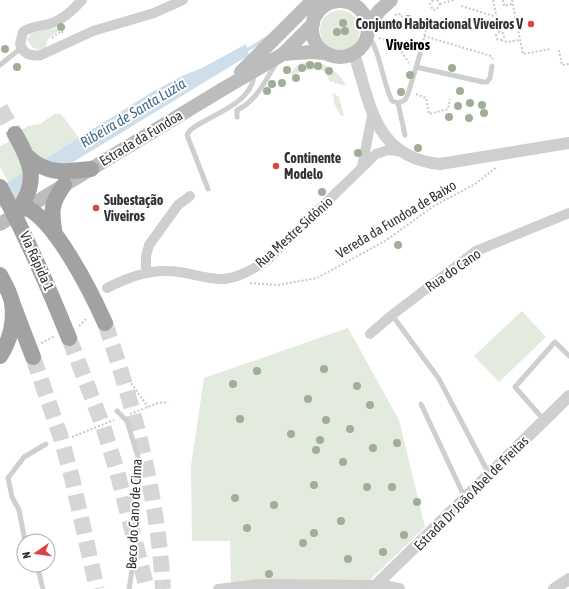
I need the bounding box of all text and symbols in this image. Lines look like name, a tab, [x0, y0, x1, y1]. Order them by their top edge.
place label: Conjunto Habitacional Viveiros V	[356, 16, 523, 32]
marker: Conjunto Habitacional Viveiros V	[526, 19, 536, 29]
district label: Viveiros	[385, 36, 431, 53]
water label: Ribeira de Santa Luzia	[77, 74, 189, 151]
street label: Estrada da Fundoa	[96, 107, 186, 169]
place label: Continente Modelo	[284, 150, 341, 182]
marker: Continente Modelo	[271, 161, 281, 171]
street label: Vereda da Fundoa de Baixo	[333, 177, 459, 261]
place label: Subestação Viveiros	[103, 192, 164, 224]
street label: Rua Mestre Sidónio	[252, 193, 336, 271]
marker: Subestação Viveiros	[91, 203, 101, 213]
street label: Via Rápida 1	[17, 229, 57, 293]
street label: Rua do Cano	[422, 245, 484, 295]
street label: Estrada Dr João Abel de Freitas	[410, 432, 532, 554]
street label: Beco do Cano de Cima	[123, 458, 145, 570]
north arrow	[16, 533, 56, 573]
text: N	[20, 551, 33, 560]

